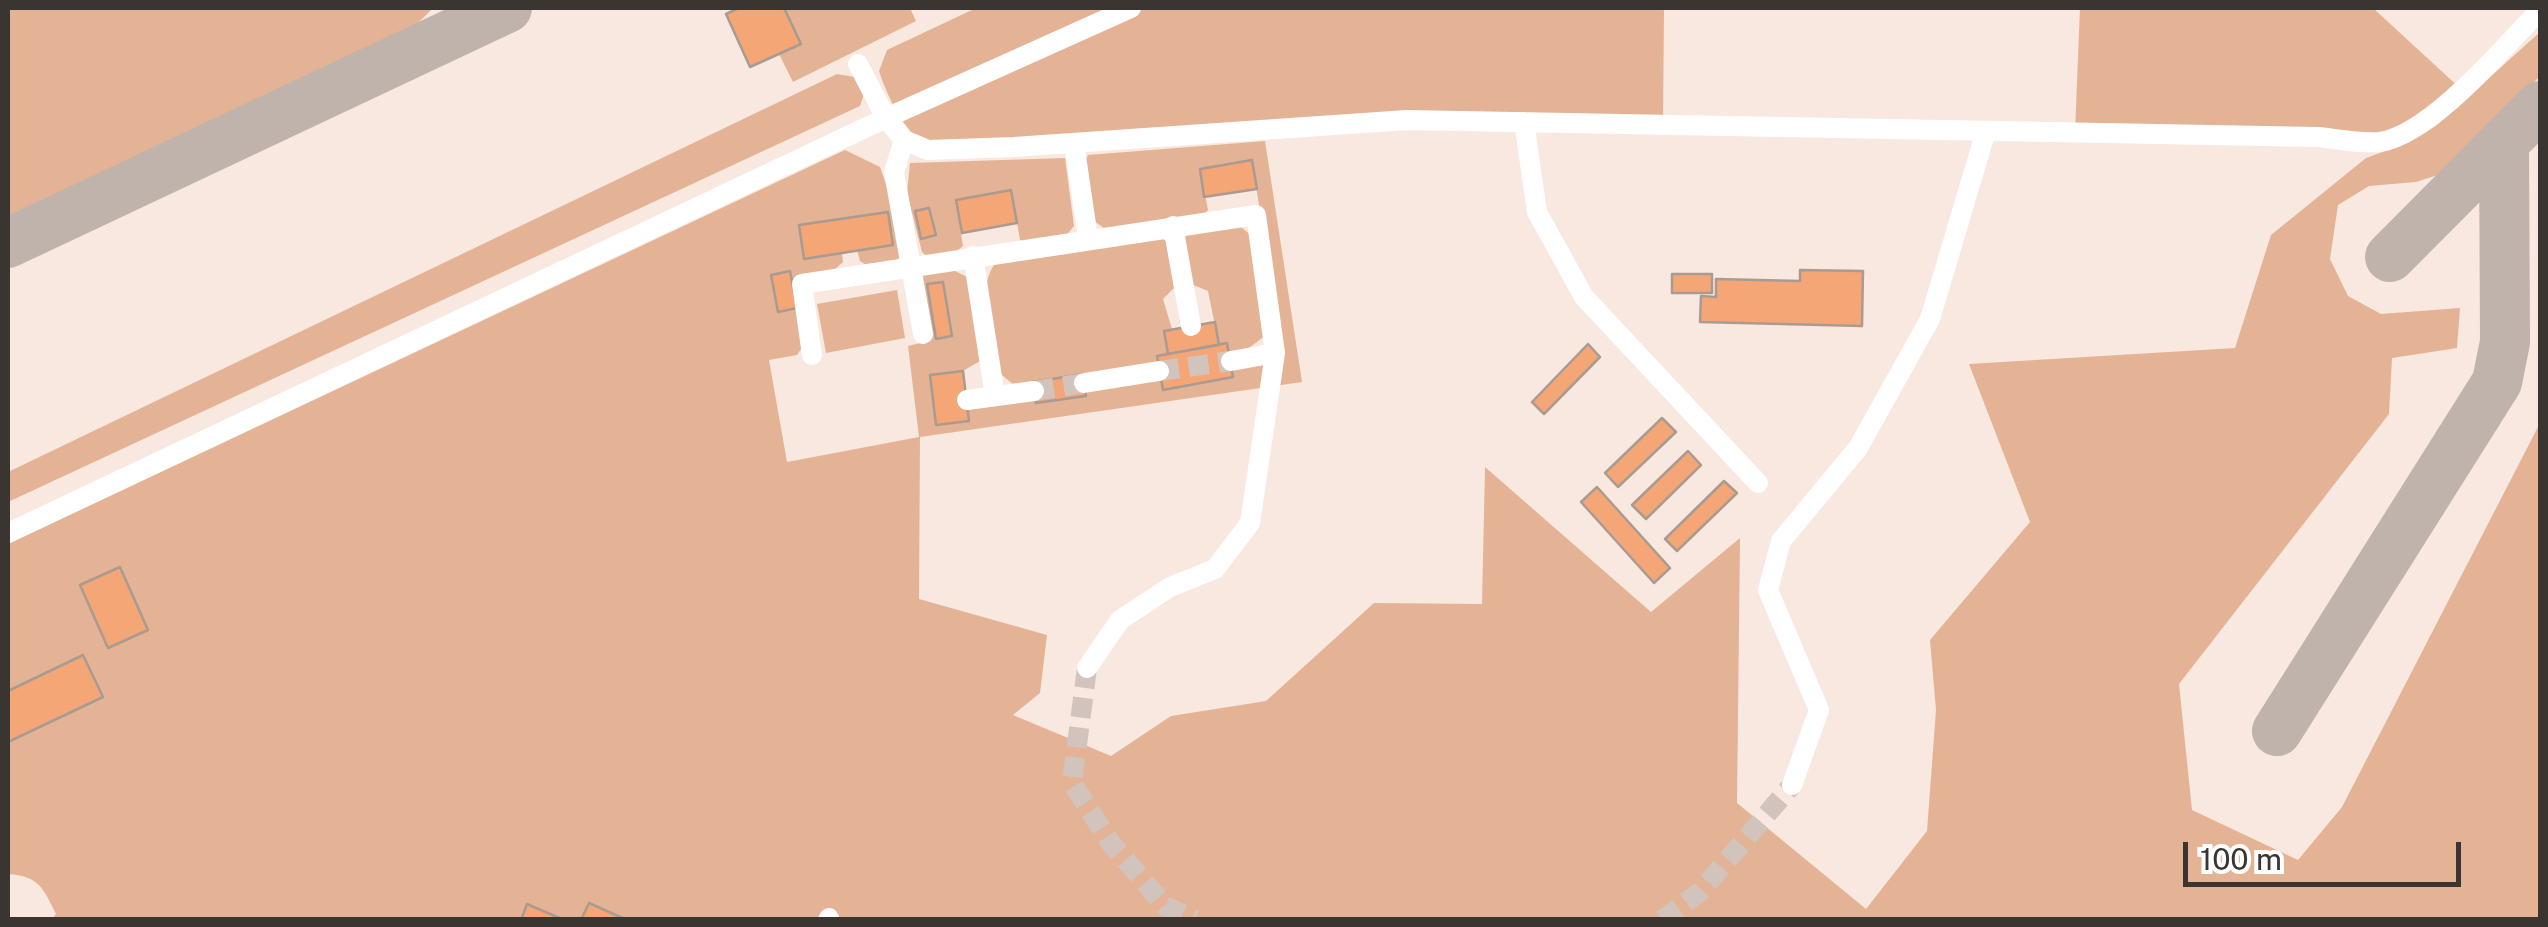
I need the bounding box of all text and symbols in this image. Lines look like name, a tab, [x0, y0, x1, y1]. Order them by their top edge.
scale bar	[2188, 822, 2466, 884]
text: 100 m	[2200, 841, 2282, 877]

